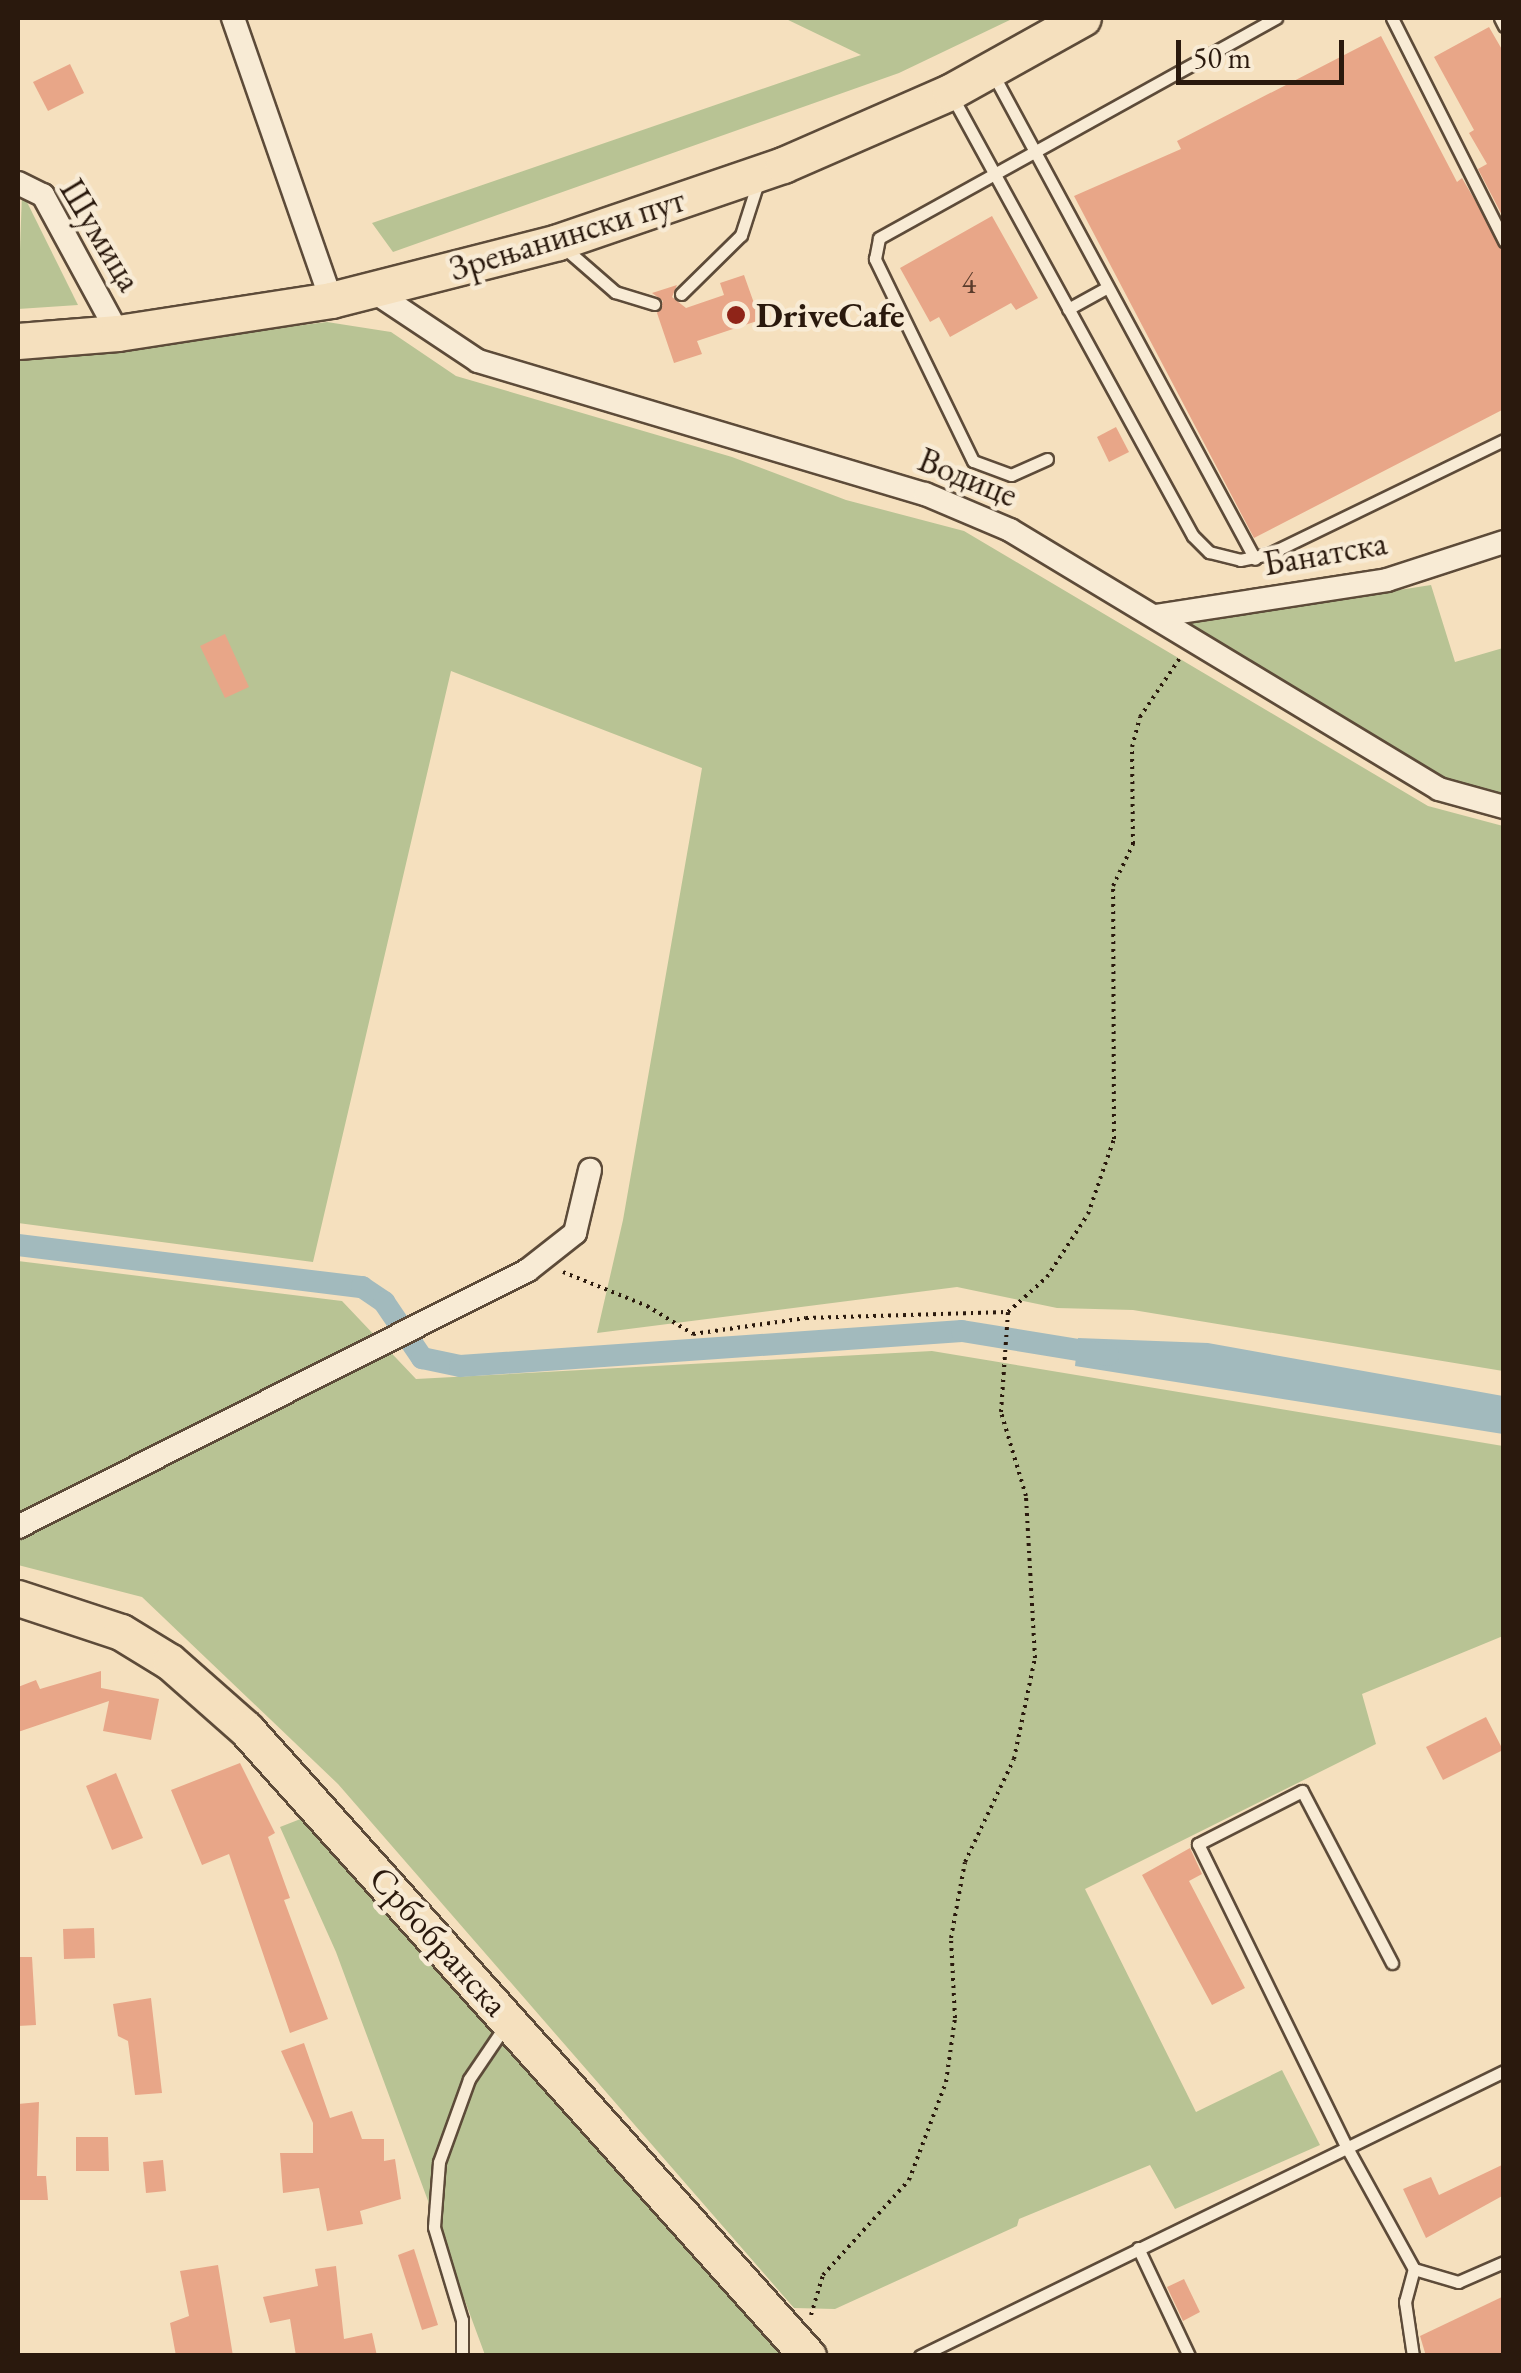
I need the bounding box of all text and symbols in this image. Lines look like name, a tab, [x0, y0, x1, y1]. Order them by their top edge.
scale bar	[1181, 20, 1348, 82]
text: 50 m	[1193, 38, 1251, 77]
street label: Шумица	[51, 171, 151, 299]
street label: Зрењанински пут	[444, 178, 690, 290]
house number: 4	[962, 265, 976, 301]
place label: DriveCafe	[756, 294, 905, 336]
marker: DriveCafe	[725, 304, 747, 326]
street label: Водице	[912, 438, 1024, 516]
street label: Банатска	[1260, 521, 1390, 585]
street label: Србобранска	[361, 1857, 517, 2025]

